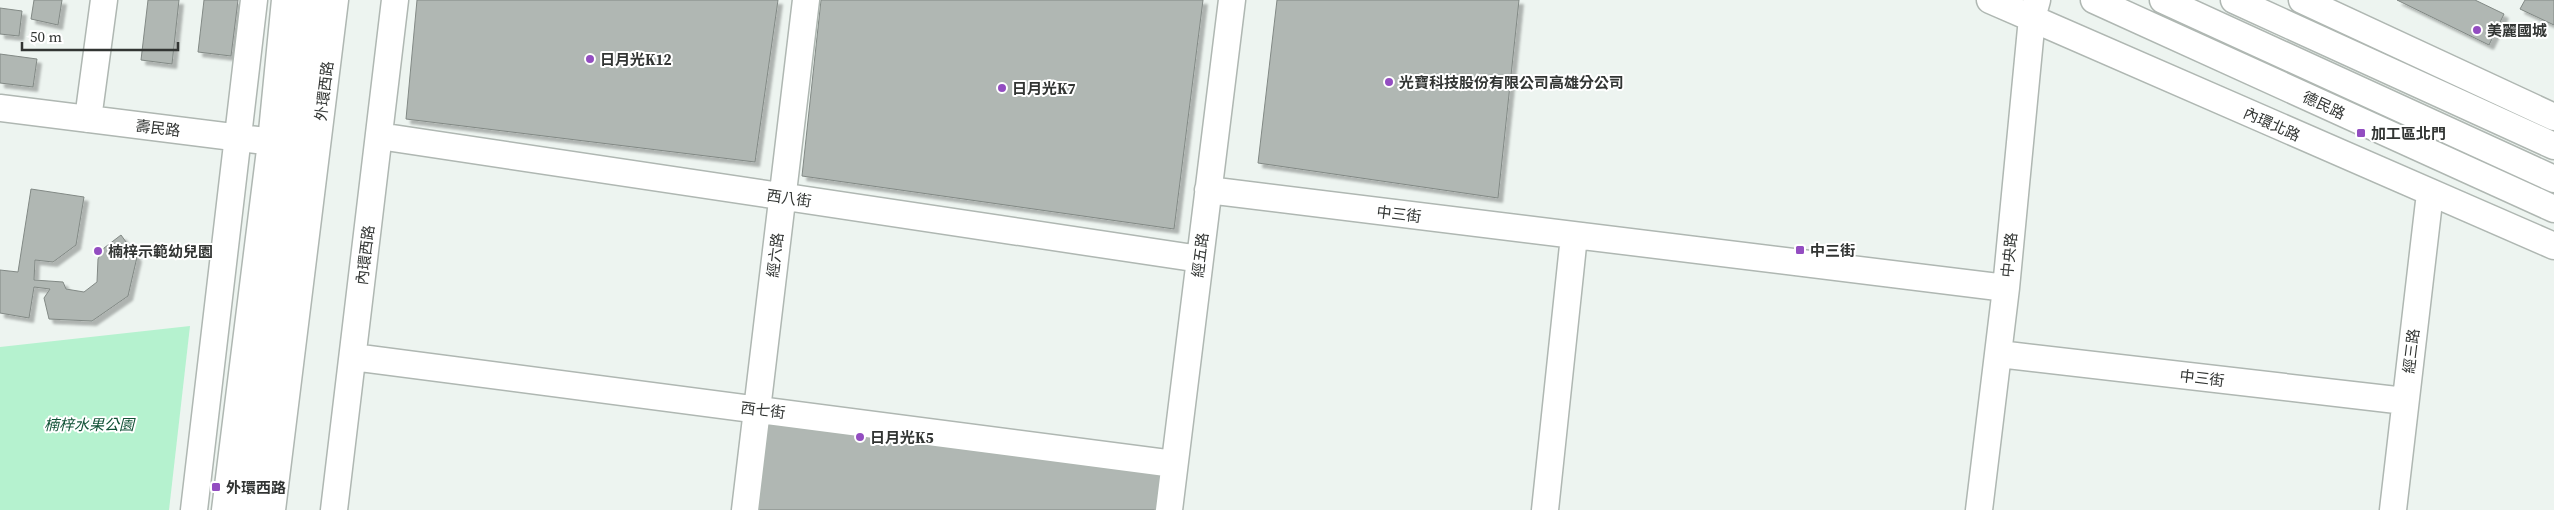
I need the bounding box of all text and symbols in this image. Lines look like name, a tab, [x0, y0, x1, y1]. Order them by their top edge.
scale bar	[22, 20, 179, 52]
place label: 美麗國城	[2487, 20, 2547, 41]
marker: 美麗國城	[2471, 24, 2483, 36]
text: 50 m	[30, 26, 62, 47]
place label: 日月光K12	[600, 49, 672, 70]
marker: 日月光K12	[584, 53, 596, 65]
street label: 外環西路	[310, 60, 338, 122]
place label: 光寶科技股份有限公司高雄分公司	[1399, 72, 1624, 93]
marker: 光寶科技股份有限公司高雄分公司	[1383, 76, 1395, 88]
place label: 日月光K7	[1012, 78, 1076, 99]
marker: 日月光K7	[996, 82, 1008, 94]
street label: 德民路	[2299, 86, 2349, 124]
street label: 內環北路	[2240, 102, 2304, 146]
street label: 壽民路	[134, 115, 182, 141]
place label: 加工區北門	[2371, 123, 2446, 144]
marker: 加工區北門	[2355, 127, 2367, 139]
street label: 西八街	[765, 184, 813, 212]
street label: 中三街	[1375, 201, 1423, 227]
street label: 內環西路	[351, 224, 379, 286]
street label: 經六路	[762, 231, 788, 279]
street label: 經五路	[1187, 231, 1213, 279]
street label: 中央路	[1996, 232, 2022, 278]
place label: 中三街	[1810, 240, 1855, 261]
place label: 楠梓示範幼兒園	[108, 241, 213, 262]
marker: 中三街	[1794, 244, 1806, 256]
marker: 楠梓示範幼兒園	[92, 245, 104, 257]
street label: 經三路	[2398, 327, 2424, 375]
street label: 中三街	[2178, 365, 2226, 391]
street label: 西七街	[739, 397, 787, 423]
park label: 楠梓水果公園	[44, 414, 136, 435]
place label: 日月光K5	[870, 427, 934, 448]
marker: 日月光K5	[854, 431, 866, 443]
place label: 外環西路	[226, 477, 286, 498]
marker: 外環西路	[210, 481, 222, 493]

